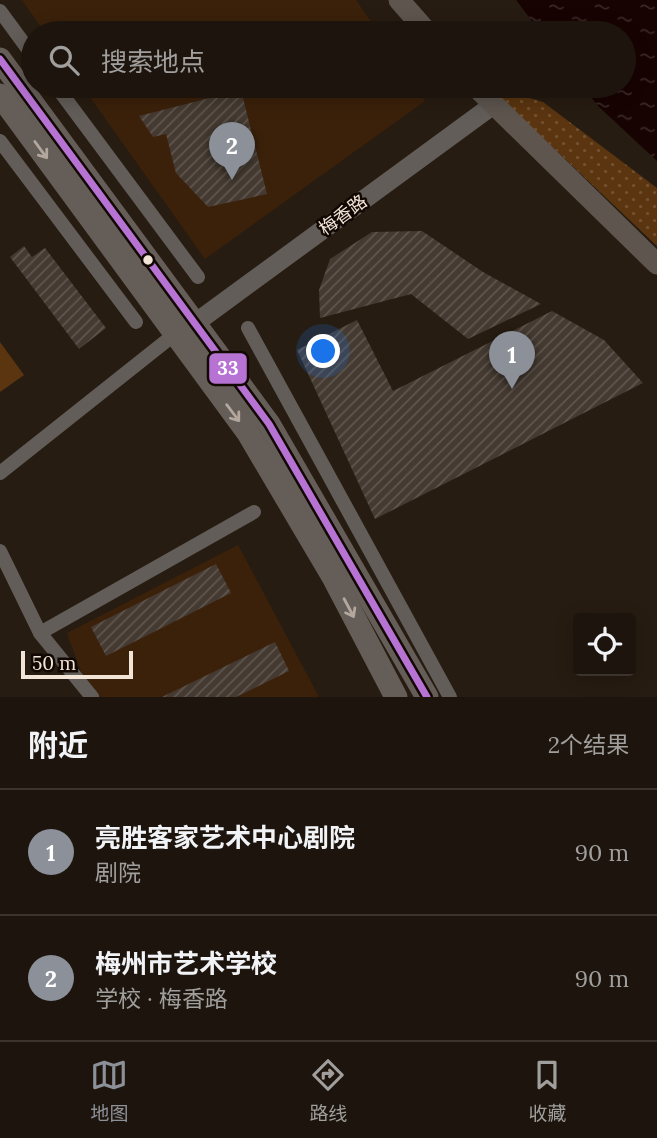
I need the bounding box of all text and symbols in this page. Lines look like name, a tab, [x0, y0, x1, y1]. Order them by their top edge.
search box	[21, 21, 636, 98]
icon: search	[45, 41, 83, 79]
text: 搜索地点	[101, 45, 205, 78]
pin: 2	[209, 122, 255, 180]
one-way arrow	[33, 140, 48, 159]
street label: 梅香路	[314, 189, 371, 240]
unlabelled marker	[141, 253, 155, 267]
pin: 1	[489, 331, 535, 389]
your location	[306, 334, 340, 368]
line badge: 33	[208, 352, 248, 385]
text: 33	[217, 356, 239, 380]
one-way arrow	[226, 403, 241, 421]
one-way arrow	[343, 597, 357, 618]
map controls	[573, 613, 636, 676]
button: locate	[573, 613, 636, 676]
scale bar	[21, 648, 133, 680]
text: 50 m	[32, 651, 76, 675]
text: 附近	[28, 726, 88, 764]
text: 2个结果	[548, 730, 629, 759]
text: 亮胜客家艺术中心剧院	[95, 821, 355, 854]
text: 1	[46, 838, 56, 867]
text: 90 m	[575, 838, 629, 867]
text: 剧院	[95, 858, 141, 887]
text: 梅州市艺术学校	[95, 947, 277, 980]
text: 2	[45, 964, 57, 993]
text: 90 m	[575, 964, 629, 993]
text: 学校 · 梅香路	[95, 984, 228, 1013]
tab: 地图	[90, 1056, 129, 1125]
tab: 路线	[309, 1056, 348, 1125]
tab: 收藏	[528, 1056, 567, 1125]

